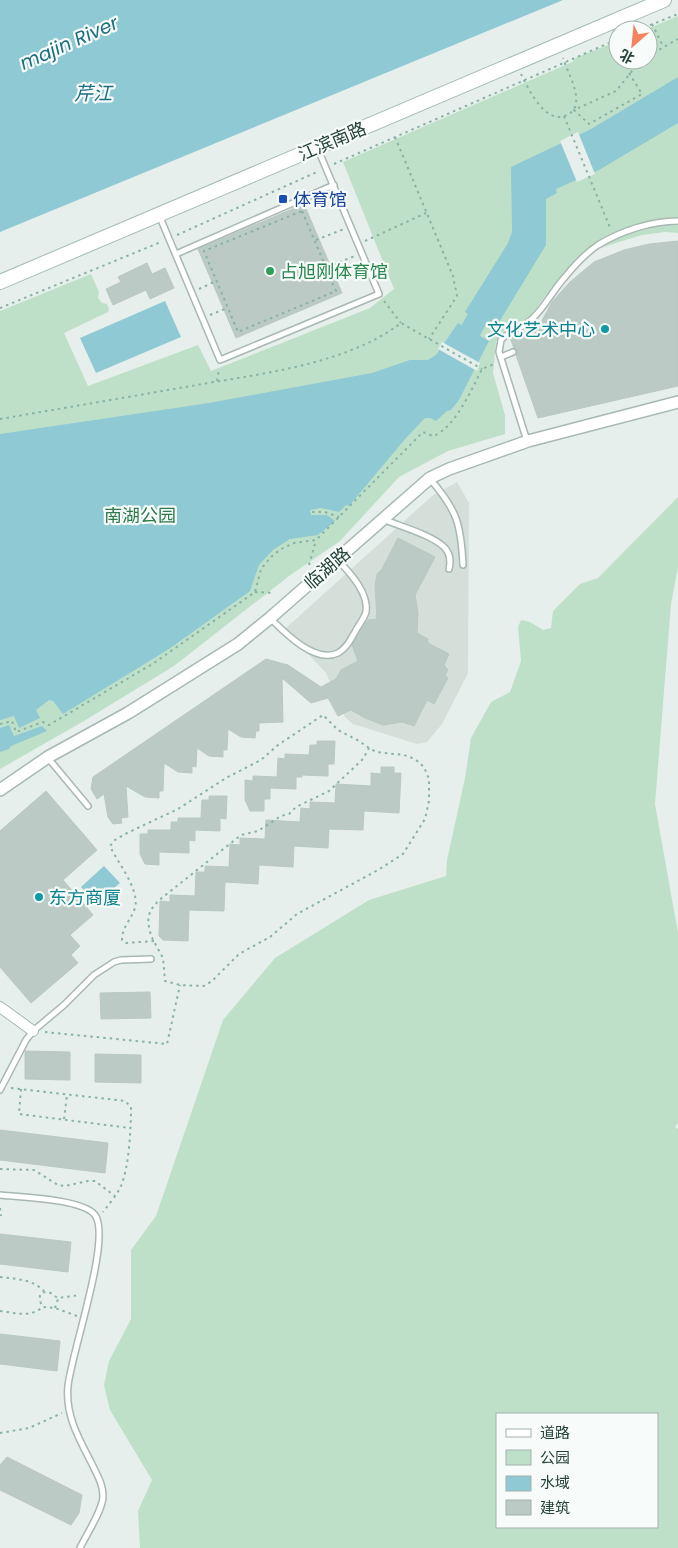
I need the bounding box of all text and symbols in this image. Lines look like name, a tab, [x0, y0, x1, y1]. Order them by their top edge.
water label: majin River	[15, 9, 123, 77]
north arrow	[608, 20, 658, 70]
text: 北	[616, 44, 638, 69]
water label: 芹江	[74, 80, 114, 107]
street label: 江滨南路	[294, 115, 370, 167]
place label: 体育馆	[293, 187, 347, 212]
marker: 体育馆	[277, 193, 289, 205]
place label: 占旭刚体育馆	[280, 259, 388, 284]
marker: 占旭刚体育馆	[264, 265, 276, 277]
place label: 文化艺术中心	[487, 317, 595, 342]
marker: 文化艺术中心	[599, 323, 611, 335]
park label: 南湖公园	[104, 503, 176, 528]
street label: 临湖路	[298, 541, 356, 595]
place label: 东方商厦	[49, 885, 121, 910]
marker: 东方商厦	[33, 891, 45, 903]
legend	[496, 1413, 658, 1528]
text: 道路	[540, 1422, 570, 1443]
text: 公园	[540, 1447, 570, 1468]
text: 水域	[540, 1472, 570, 1493]
text: 建筑	[540, 1497, 570, 1518]

